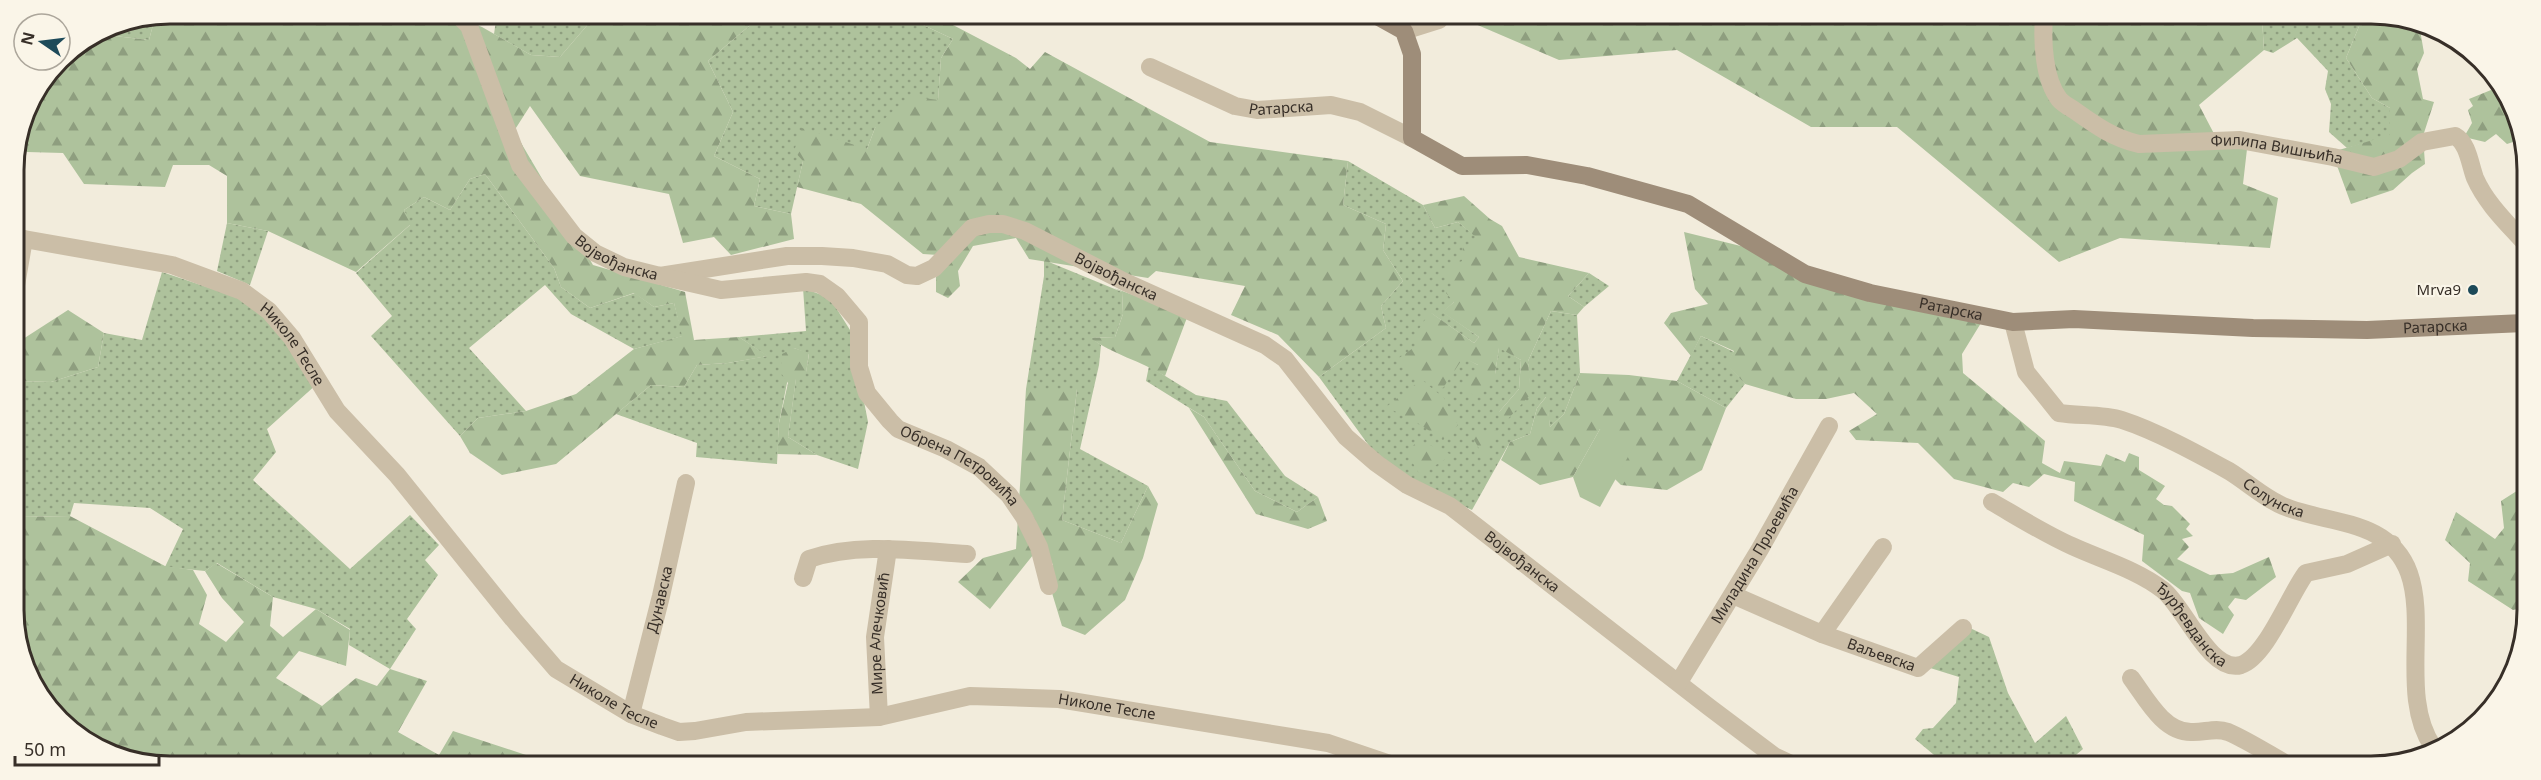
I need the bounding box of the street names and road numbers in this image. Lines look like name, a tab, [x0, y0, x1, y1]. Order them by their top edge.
street label: Ратарска	[1247, 95, 1314, 119]
street label: Филипа Вишњића	[2210, 129, 2345, 168]
street label: Војвођанска	[571, 230, 660, 284]
street label: Војвођанска	[1071, 247, 1161, 304]
street label: Ратарска	[1917, 292, 1985, 325]
street label: Николе Тесле	[257, 297, 330, 389]
street label: Ратарска	[2402, 315, 2468, 337]
street label: Обрена Петровића	[897, 420, 1024, 509]
street label: Солунска	[2239, 473, 2307, 522]
street label: Миладина Прљевића	[1706, 482, 1802, 627]
street label: Војвођанска	[1481, 526, 1564, 597]
street label: Дунавска	[641, 564, 676, 635]
street label: Мире Алечковић	[864, 571, 893, 695]
street label: Ђурђевданска	[2152, 577, 2231, 671]
street label: Ваљевска	[1845, 633, 1918, 675]
street label: Николе Тесле	[566, 668, 661, 733]
street label: Николе Тесле	[1057, 688, 1157, 724]

